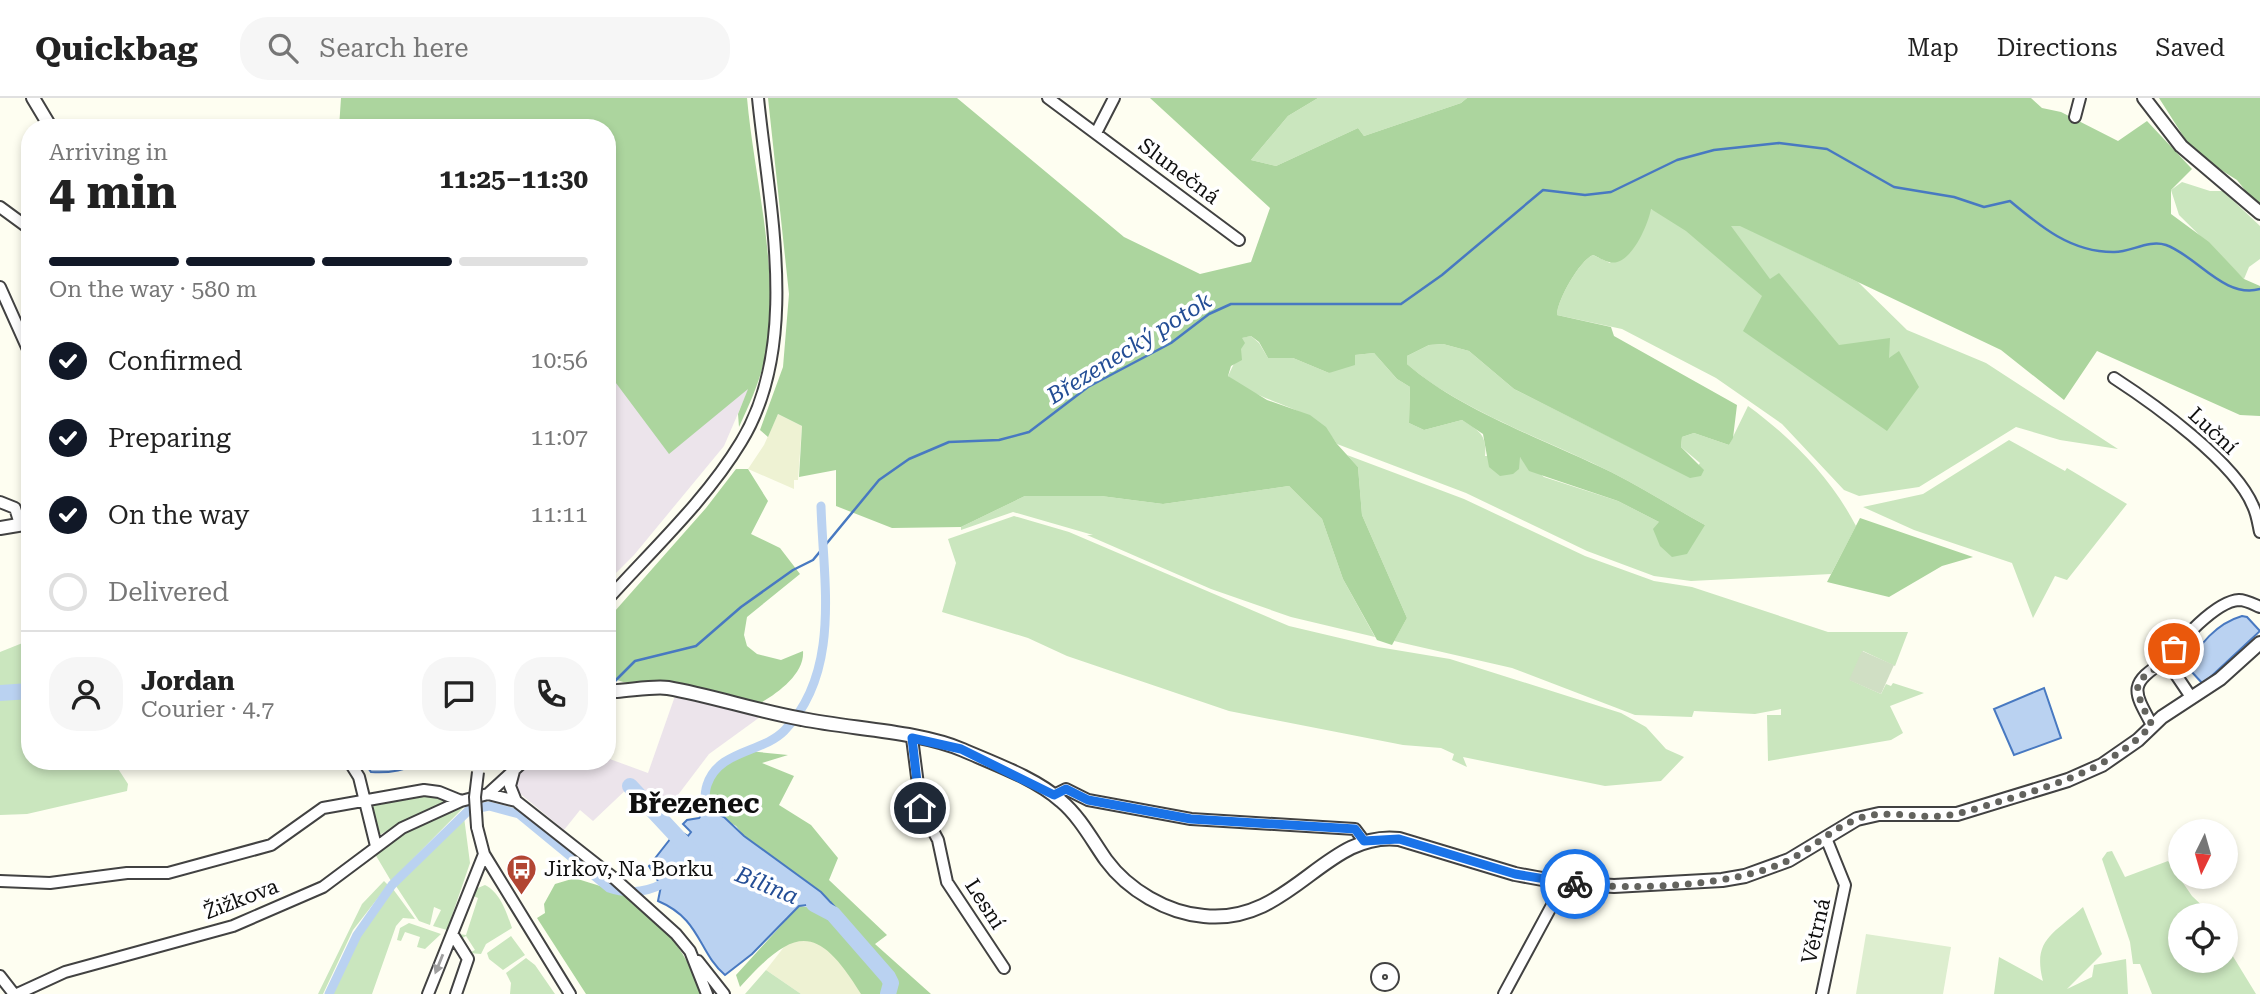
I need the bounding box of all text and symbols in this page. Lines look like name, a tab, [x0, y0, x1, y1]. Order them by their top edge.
search box	[240, 17, 730, 80]
text: Quickbag	[35, 29, 198, 68]
icon: search	[264, 29, 302, 67]
text: Search here	[320, 33, 469, 63]
text: Map	[1907, 34, 1959, 62]
text: Directions	[1997, 34, 2117, 62]
text: Saved	[2155, 34, 2225, 62]
street label: Slunečná	[1134, 133, 1224, 209]
text: Arriving in	[49, 139, 168, 166]
text: 11:25–11:30	[439, 164, 588, 194]
text: 4 min	[49, 165, 177, 219]
text: On the way · 580 m	[49, 276, 257, 303]
water label: Březenecký potok	[1041, 287, 1217, 410]
icon: check	[49, 342, 87, 380]
text: Confirmed	[108, 346, 243, 376]
text: 10:56	[531, 347, 588, 374]
street label: Luční	[2184, 402, 2243, 460]
icon: check	[49, 419, 87, 457]
text: Preparing	[108, 423, 231, 453]
text: 11:07	[531, 424, 588, 451]
icon: check	[49, 496, 87, 534]
text: On the way	[108, 500, 249, 530]
text: 11:11	[531, 501, 588, 528]
text: Delivered	[108, 577, 229, 607]
pin	[2144, 619, 2204, 679]
icon: bag	[2155, 630, 2193, 668]
button: person	[49, 657, 123, 731]
button: chat	[422, 657, 496, 731]
button: phone	[514, 657, 588, 731]
text: Jordan	[141, 666, 235, 696]
text: Courier · 4.7	[141, 696, 274, 723]
pin	[890, 778, 950, 838]
district label: Březenec	[628, 787, 760, 820]
icon: home	[901, 789, 939, 827]
north arrow	[2168, 819, 2238, 889]
map controls	[2168, 819, 2238, 973]
courier	[1540, 849, 1610, 919]
bus stop icon: Jirkov, Na Borku	[504, 852, 538, 896]
place label: Jirkov, Na Borku	[544, 857, 713, 881]
water label: Bílina	[731, 860, 802, 910]
icon: bike	[1556, 865, 1594, 903]
street label: Žižkova	[200, 874, 282, 924]
street label: Lesní	[960, 874, 1010, 934]
street label: Větrná	[1797, 895, 1835, 966]
button: locate	[2168, 903, 2238, 973]
one-way arrow	[433, 953, 444, 974]

